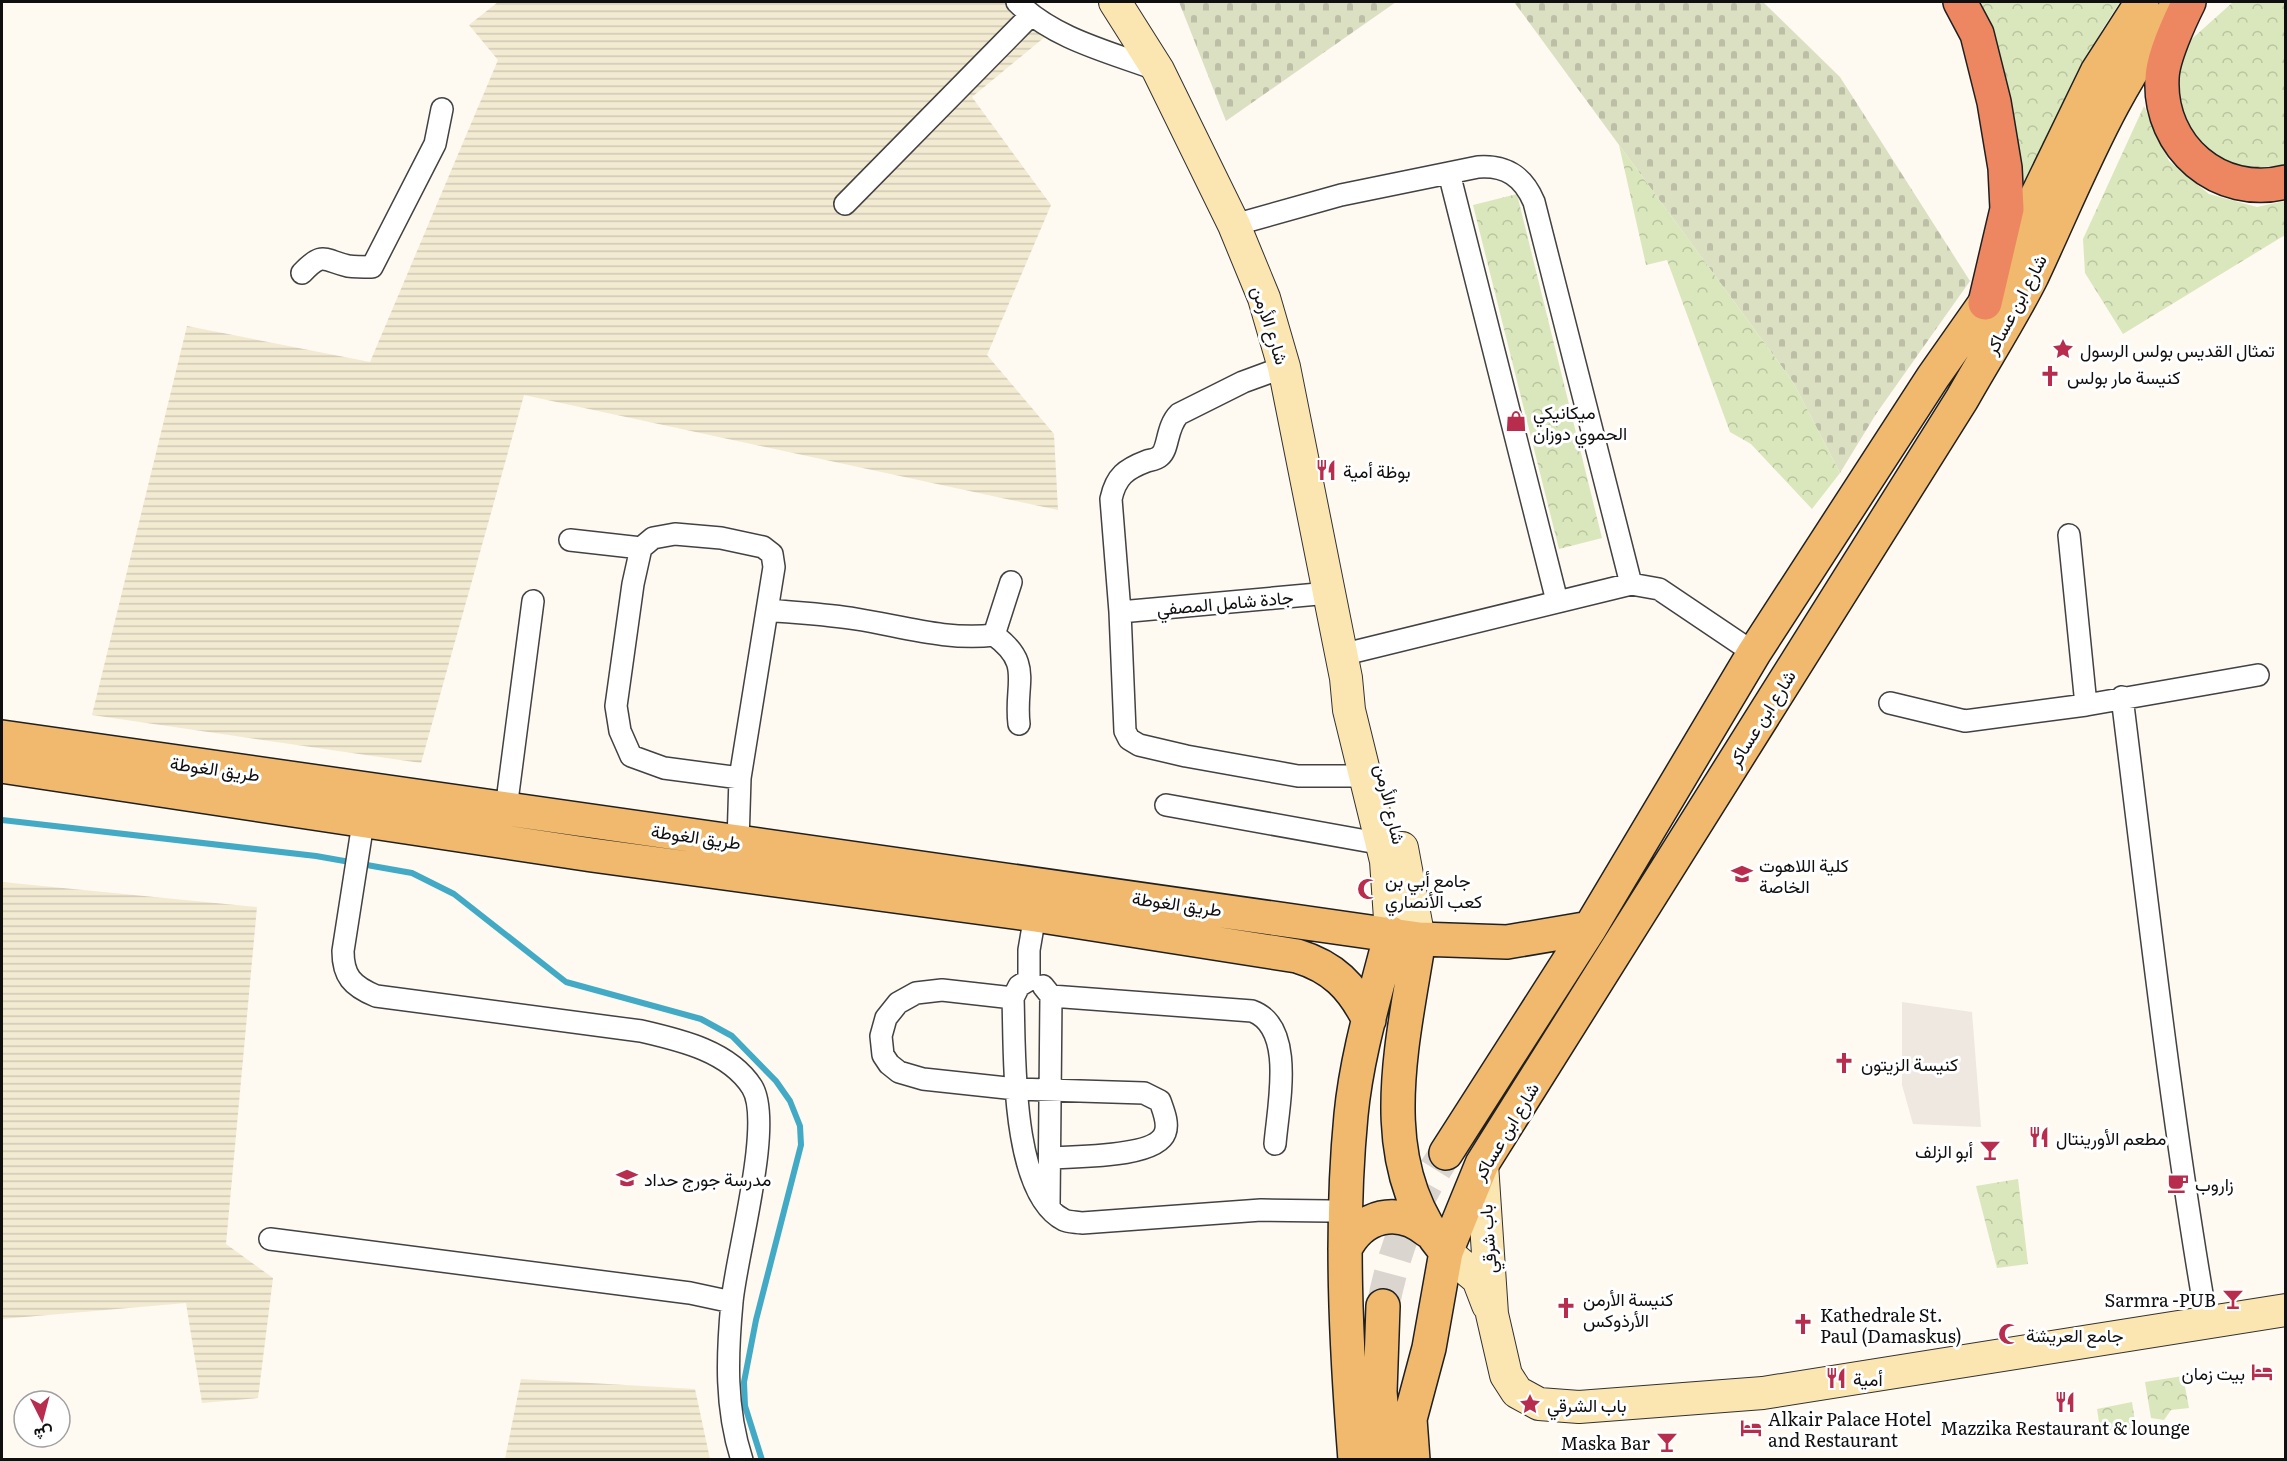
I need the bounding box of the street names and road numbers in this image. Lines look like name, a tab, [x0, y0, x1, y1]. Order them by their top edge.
street label: شارع ابن عساكر	[1977, 249, 2053, 360]
street label: شارع الأرمن	[1246, 282, 1296, 368]
street label: جادة شامل المصفي	[1155, 583, 1295, 624]
street label: شارع ابن عساكر	[1720, 664, 1802, 773]
street label: طريق الغوطة	[168, 748, 262, 788]
street label: شارع الأرمن	[1369, 761, 1413, 847]
street label: طريق الغوطة	[649, 816, 743, 856]
street label: طريق الغوطة	[1130, 883, 1224, 923]
street label: شارع ابن عساكر	[1465, 1077, 1545, 1186]
street label: باب شرقي	[1471, 1203, 1506, 1274]

